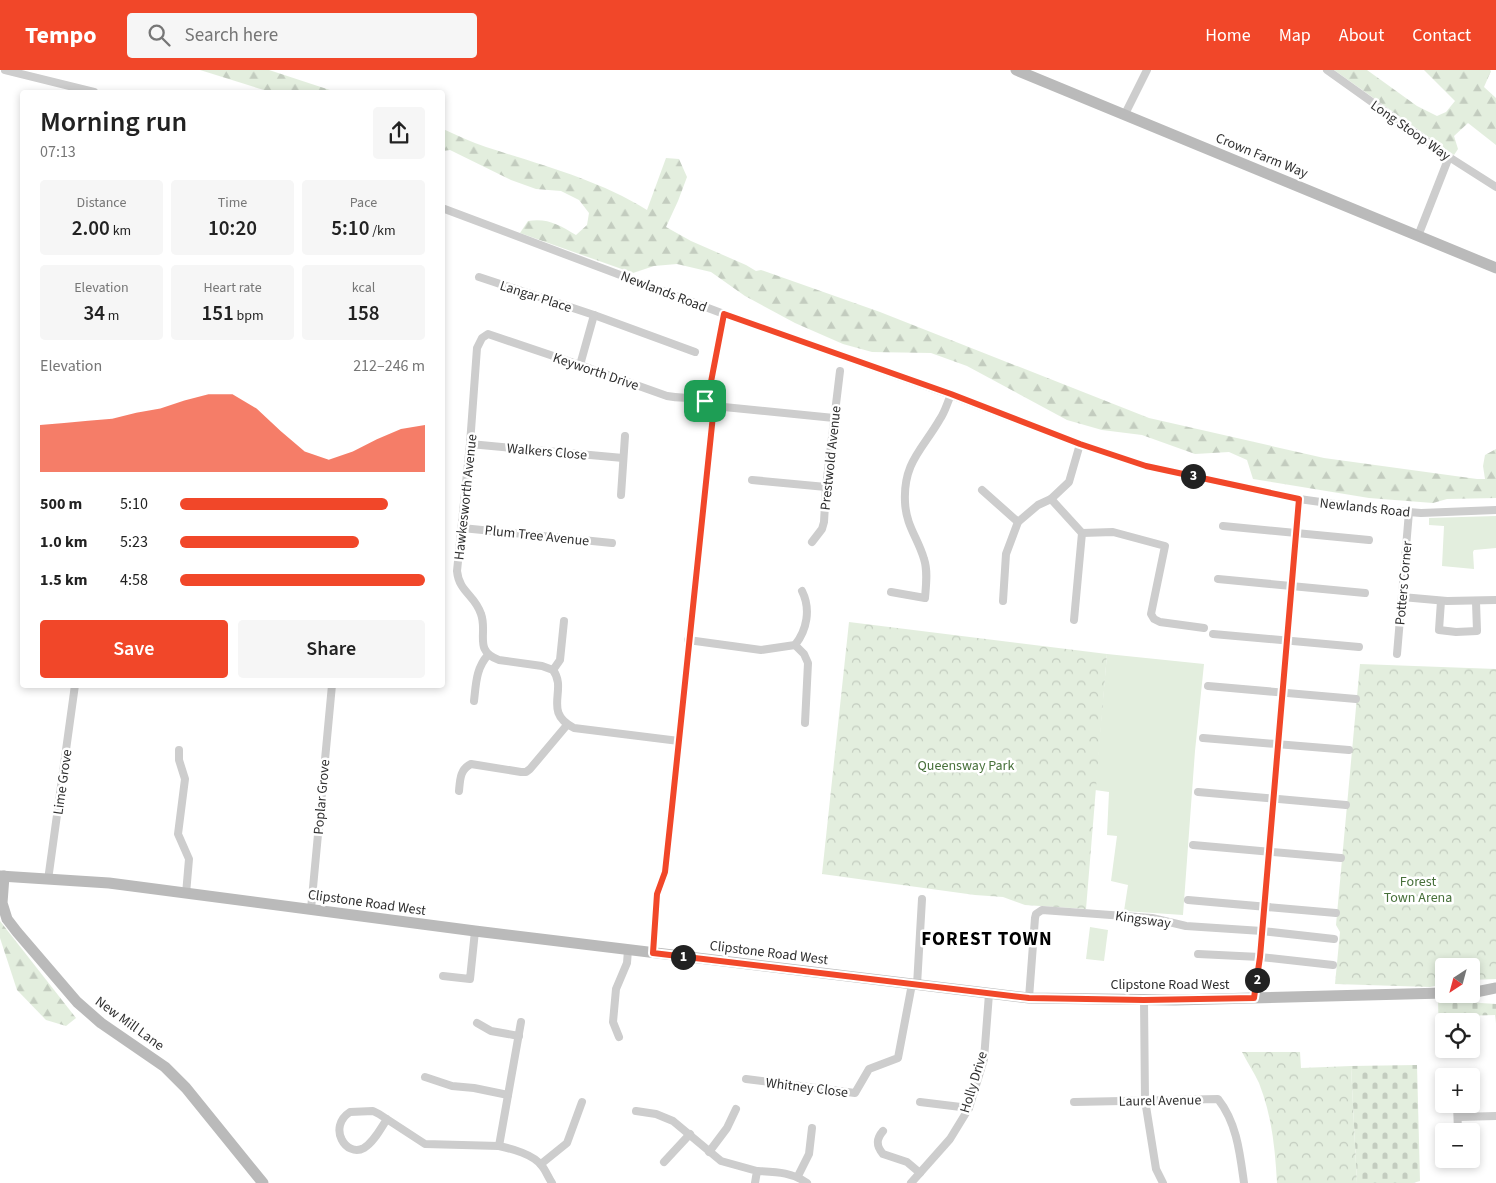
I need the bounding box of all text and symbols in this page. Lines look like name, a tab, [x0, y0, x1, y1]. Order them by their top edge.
search box	[127, 13, 477, 58]
text: Tempo	[25, 18, 97, 53]
icon: search	[145, 21, 173, 49]
text: Search here	[185, 22, 278, 49]
text: Home	[1205, 23, 1251, 48]
text: Map	[1279, 23, 1311, 48]
text: About	[1339, 23, 1384, 48]
text: Contact	[1412, 23, 1471, 48]
street label: Long Stoop Way	[1366, 96, 1455, 166]
text: Morning run	[40, 102, 187, 142]
button: share	[373, 107, 425, 159]
street label: Crown Farm Way	[1212, 128, 1311, 184]
text: 07:13	[40, 141, 76, 163]
text: Distance	[77, 193, 126, 213]
text: Time	[218, 193, 247, 213]
text: Pace	[350, 193, 377, 213]
text: 2.00	[72, 213, 110, 243]
text: 10:20	[208, 213, 257, 243]
text: 5:10	[331, 213, 369, 243]
text: km	[110, 221, 131, 241]
text: /km	[369, 221, 396, 241]
street label: Newlands Road	[618, 266, 710, 318]
street label: Langar Place	[497, 276, 574, 318]
text: Elevation	[74, 278, 129, 298]
text: Heart rate	[203, 278, 262, 298]
text: kcal	[352, 278, 375, 298]
text: 34	[84, 298, 105, 328]
text: 151	[201, 298, 234, 328]
text: 158	[347, 298, 380, 328]
text: m	[105, 306, 119, 326]
text: bpm	[234, 306, 264, 326]
street label: Keyworth Drive	[550, 348, 641, 396]
text: Elevation	[40, 355, 102, 377]
text: 212–246 m	[353, 355, 425, 377]
pin	[684, 380, 726, 422]
icon: arrive	[691, 387, 719, 415]
street label: Prestwold Avenue	[816, 405, 846, 511]
street label: Hawkesworth Avenue	[449, 433, 483, 561]
street label: Walkers Close	[506, 439, 588, 465]
pin: 3	[1180, 464, 1206, 488]
text: 3	[1190, 466, 1197, 486]
text: 500 m	[40, 493, 82, 515]
text: 5:10	[120, 493, 148, 515]
street label: Newlands Road	[1319, 493, 1411, 523]
street label: Plum Tree Avenue	[484, 521, 590, 551]
text: 1.0 km	[40, 531, 87, 553]
text: 5:23	[120, 531, 148, 553]
street label: Potters Corner	[1390, 540, 1418, 626]
text: 1.5 km	[40, 569, 87, 591]
text: 4:58	[120, 569, 148, 591]
button: Save	[40, 620, 228, 678]
button: Share	[238, 620, 425, 678]
street label: Lime Grove	[49, 748, 77, 816]
park label: Queensway Park	[918, 756, 1014, 776]
street label: Poplar Grove	[309, 759, 335, 836]
park label: Forest Town Arena	[1384, 872, 1452, 908]
street label: Clipstone Road West	[307, 885, 427, 921]
street label: Kingsway	[1114, 906, 1172, 934]
district label: FOREST TOWN	[921, 926, 1053, 953]
street label: Clipstone Road West	[709, 936, 829, 970]
pin: 1	[670, 944, 696, 970]
text: 1	[680, 947, 687, 967]
north arrow	[1435, 958, 1480, 1002]
map controls	[1435, 958, 1480, 1168]
pin: 2	[1244, 968, 1270, 992]
text: 2	[1254, 970, 1261, 990]
street label: Clipstone Road West	[1111, 975, 1230, 995]
street label: New Mill Lane	[91, 992, 168, 1056]
button: locate	[1435, 1013, 1480, 1058]
street label: Holly Drive	[955, 1049, 993, 1116]
button: +	[1435, 1068, 1480, 1113]
street label: Whitney Close	[765, 1073, 849, 1103]
street label: Laurel Avenue	[1119, 1090, 1202, 1112]
button: −	[1435, 1123, 1480, 1168]

